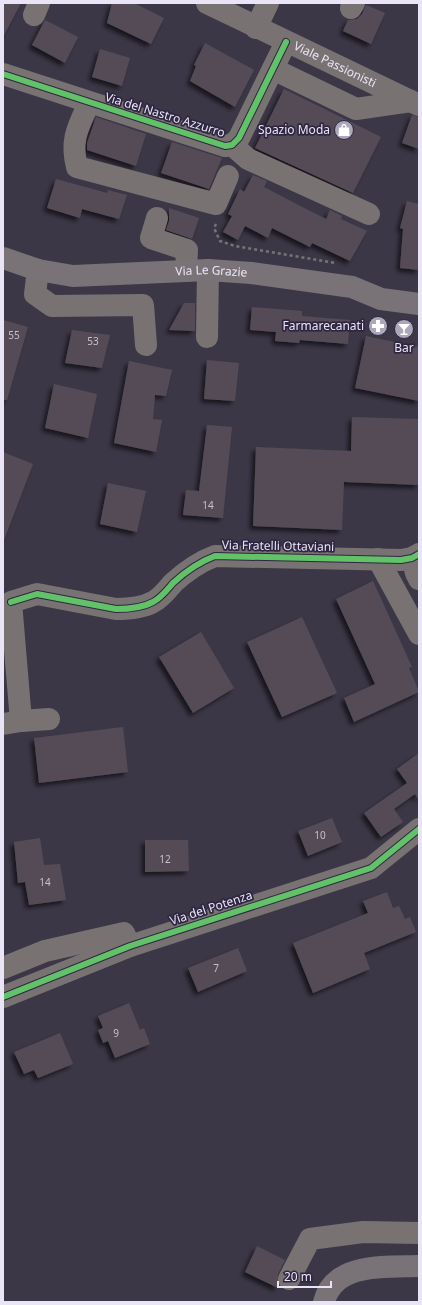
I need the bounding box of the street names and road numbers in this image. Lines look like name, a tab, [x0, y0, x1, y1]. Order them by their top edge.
street label: Viale Passionisti	[291, 37, 379, 91]
street label: Via del Nastro Azzurro	[103, 88, 227, 141]
street label: Via Le Grazie	[175, 261, 248, 281]
street label: Via Fratelli Ottaviani	[222, 536, 334, 555]
street label: Via del Potenza	[167, 886, 254, 929]

